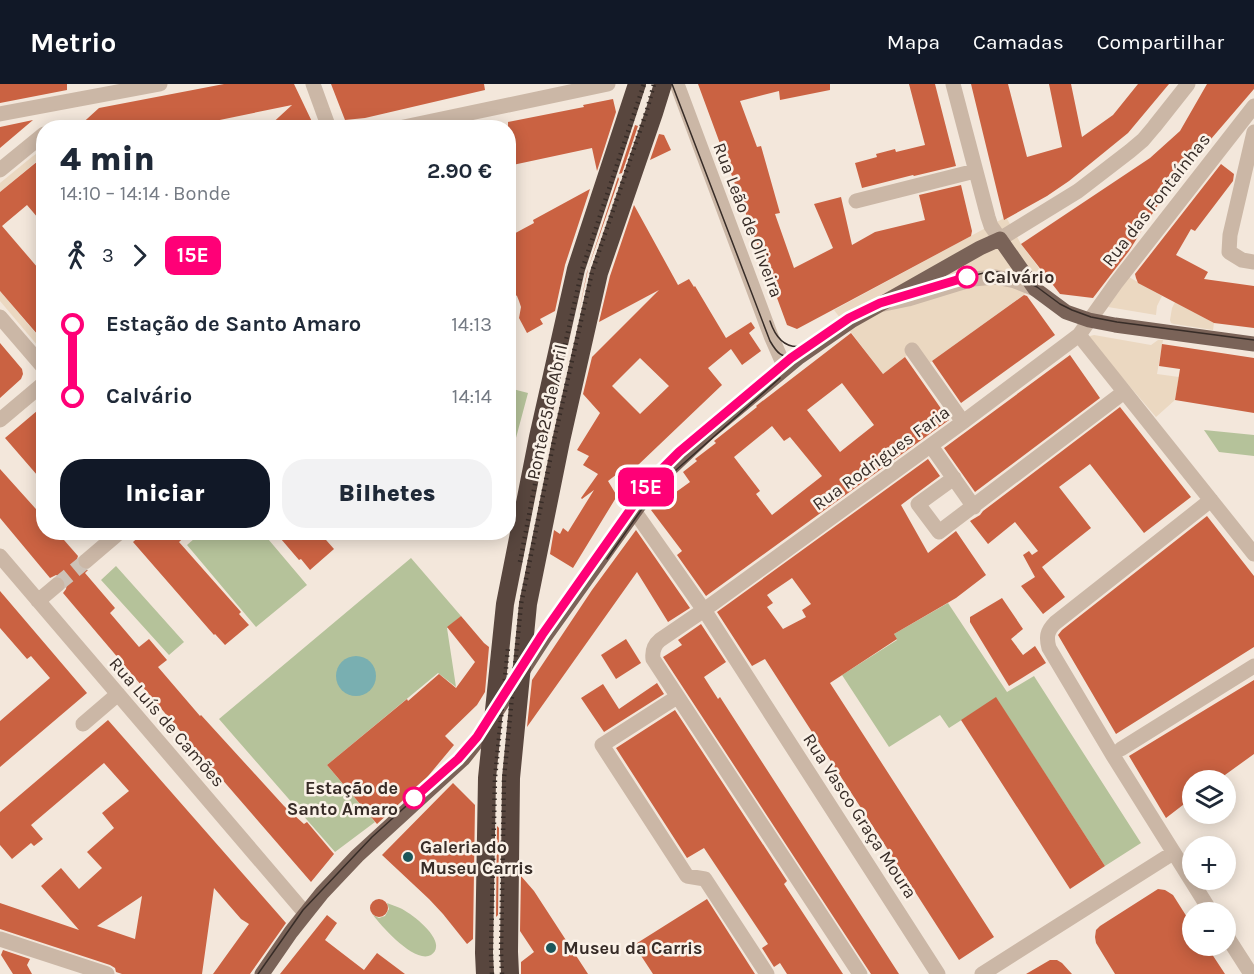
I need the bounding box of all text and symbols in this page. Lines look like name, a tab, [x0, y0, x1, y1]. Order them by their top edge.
text: Metrio	[30, 26, 116, 59]
text: Mapa	[887, 30, 940, 54]
text: Camadas	[973, 30, 1064, 54]
text: Compartilhar	[1097, 30, 1224, 54]
street label: Rua das Fontaínhas	[1097, 129, 1215, 271]
street label: Rua Leão de Oliveira	[708, 139, 788, 301]
text: 4 min	[60, 140, 155, 178]
text: 2.90 €	[427, 158, 492, 184]
text: 14:10 – 14:14 · Bonde	[60, 182, 231, 205]
icon: walk	[60, 239, 93, 272]
icon: forward	[123, 239, 156, 272]
text: 15E	[177, 243, 209, 267]
text: 3	[102, 244, 114, 267]
marker: Calvário	[956, 266, 978, 288]
place label: Calvário	[984, 266, 1054, 288]
text: Estação de Santo Amaro	[106, 311, 361, 337]
text: 14:13	[451, 313, 492, 336]
street label: Ponte 25 de Abril	[522, 342, 572, 482]
text: Calvário	[106, 383, 192, 409]
text: 14:14	[452, 385, 492, 408]
street label: Rua Rodrigues Faria	[808, 401, 954, 515]
button: Iniciar	[60, 459, 270, 528]
button: Bilhetes	[282, 459, 492, 528]
line badge: 15E	[612, 468, 680, 506]
text: 15E	[630, 475, 662, 499]
street label: Rua Luís de Camões	[105, 653, 229, 791]
street label: Rua Vasco Graça Moura	[798, 729, 922, 903]
map controls	[1182, 770, 1236, 956]
button: layers	[1182, 770, 1236, 824]
place label: Estação de Santo Amaro	[287, 777, 398, 820]
marker: Estação de Santo Amaro	[403, 787, 425, 809]
place label: Galeria do Museu Carris	[420, 836, 533, 879]
button: +	[1182, 836, 1236, 890]
marker: Galeria do Museu Carris	[401, 850, 415, 864]
button: −	[1182, 902, 1236, 956]
place label: Museu da Carris	[563, 937, 703, 959]
marker: Museu da Carris	[544, 941, 558, 955]

